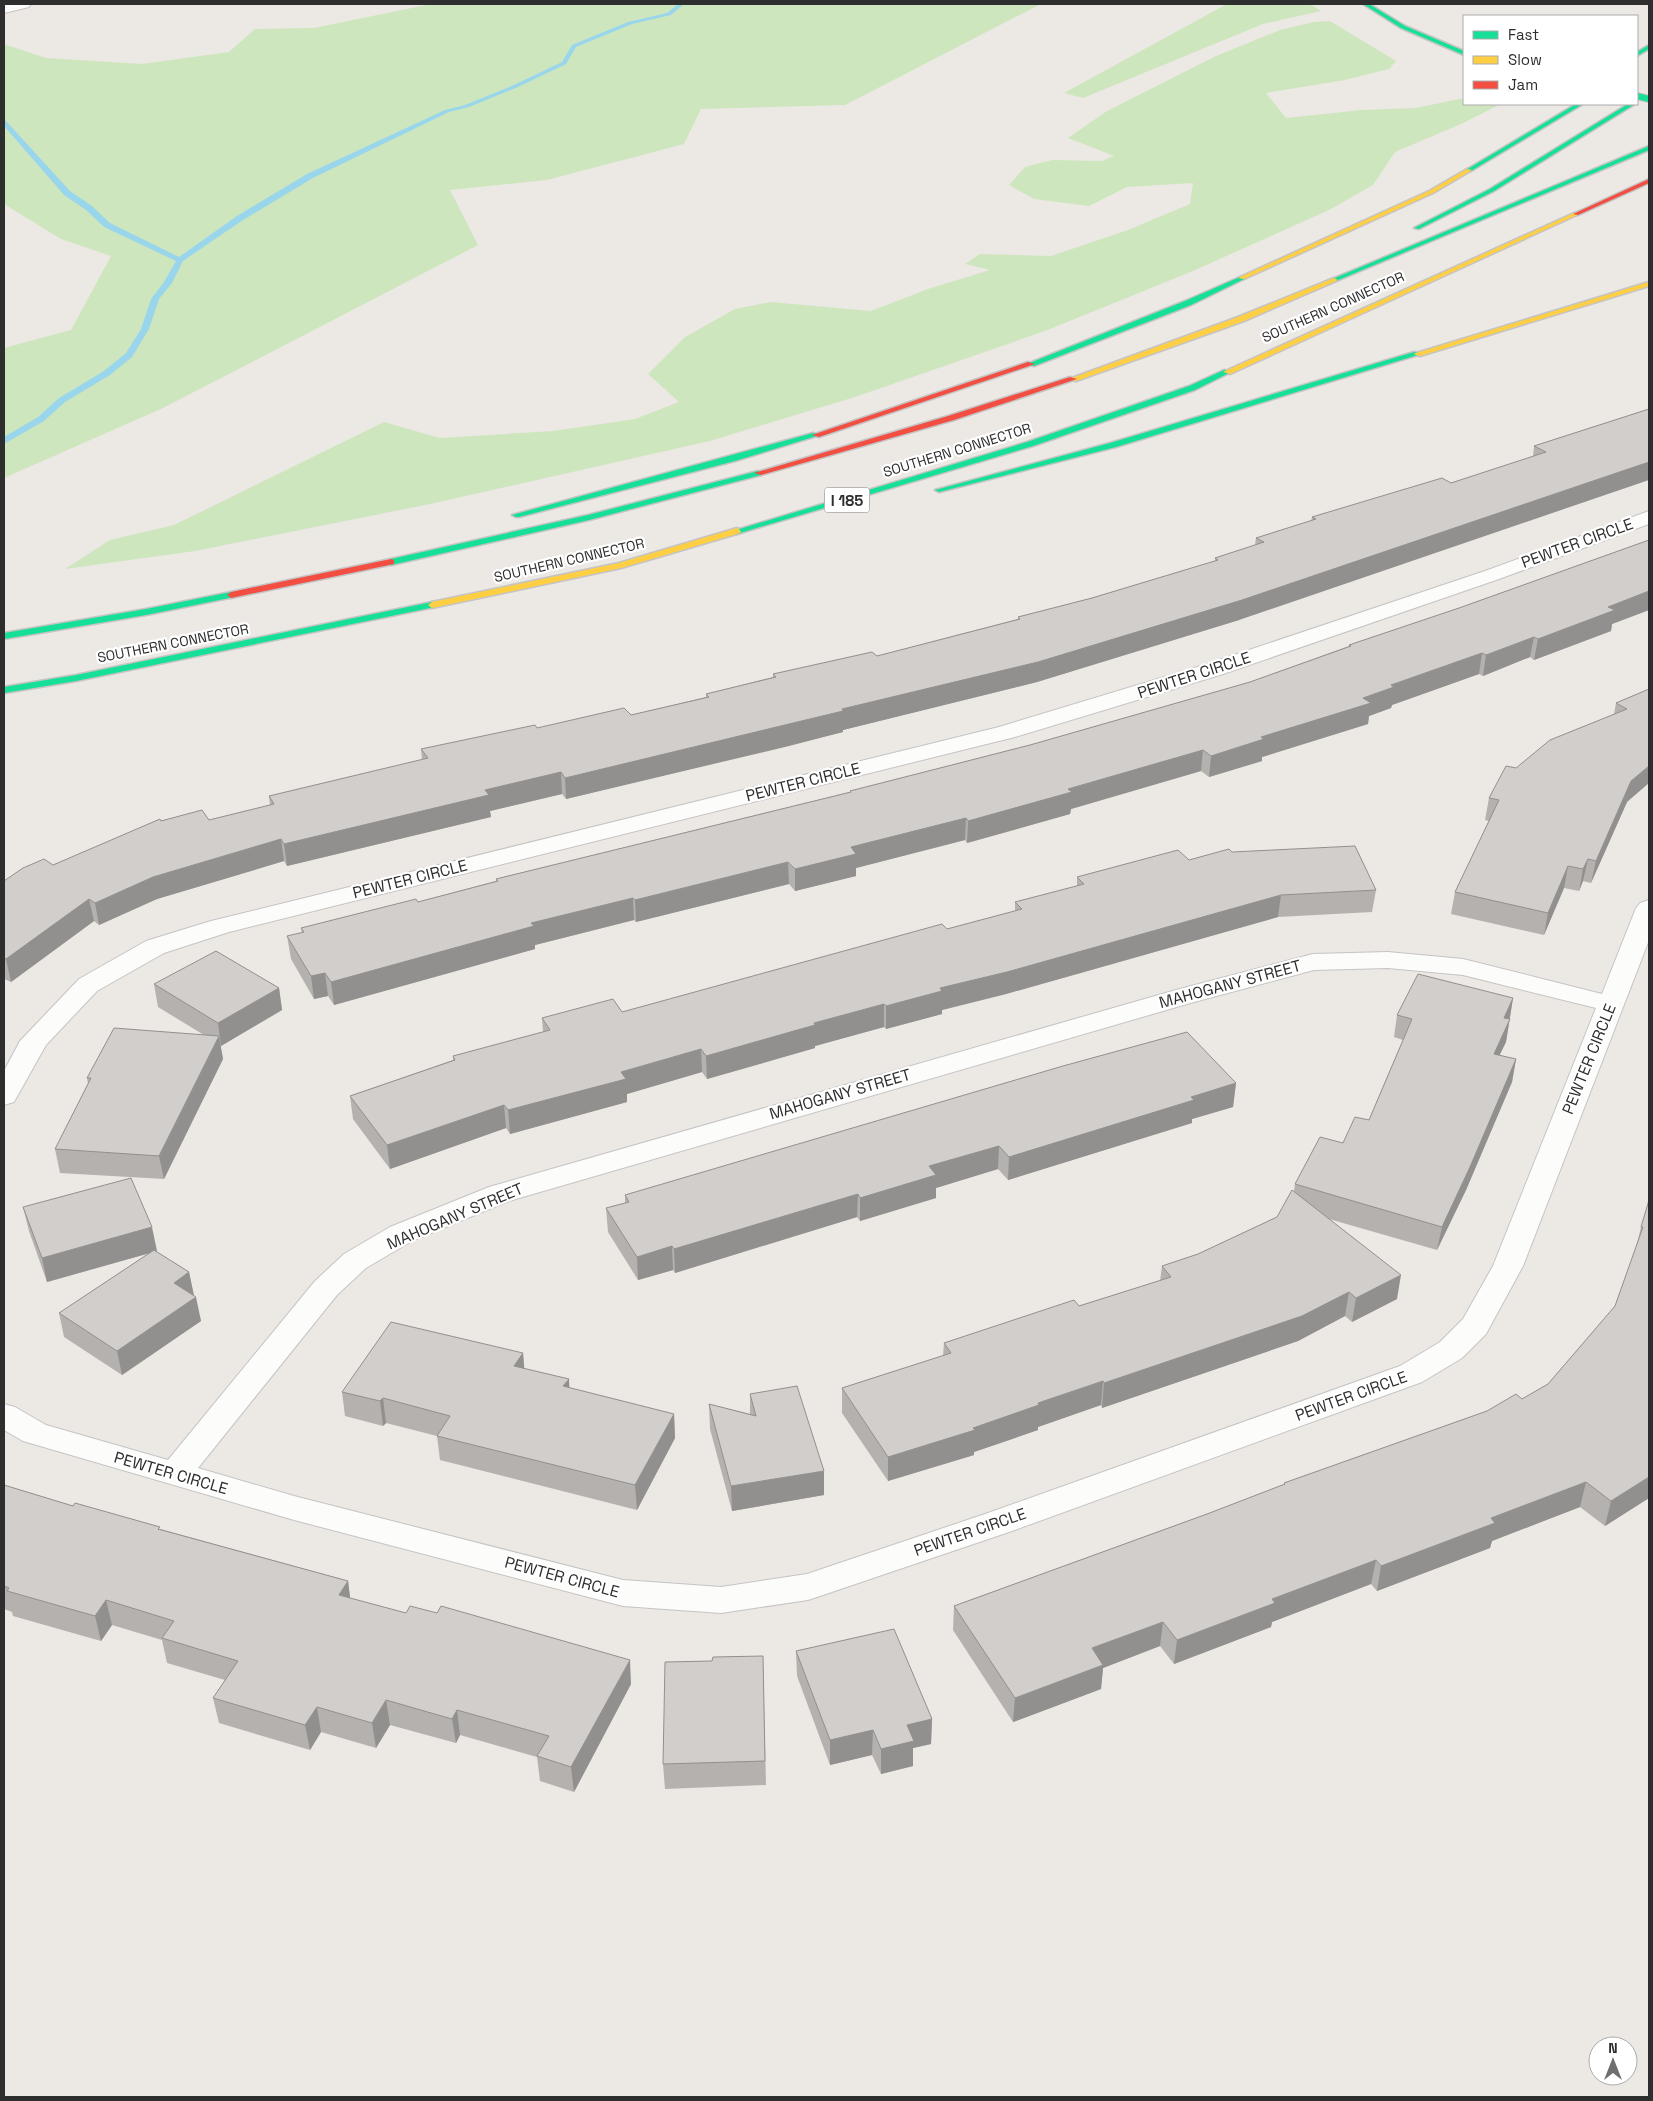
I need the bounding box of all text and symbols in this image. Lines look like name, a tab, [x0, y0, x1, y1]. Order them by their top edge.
legend	[1463, 15, 1638, 105]
text: Fast	[1508, 25, 1539, 44]
text: Slow	[1508, 50, 1542, 69]
text: Jam	[1508, 75, 1538, 94]
street label: SOUTHERN CONNECTOR	[1259, 267, 1407, 347]
street label: SOUTHERN CONNECTOR	[881, 419, 1033, 481]
road number: I 185	[824, 488, 870, 512]
street label: PEWTER CIRCLE	[1518, 513, 1636, 573]
street label: SOUTHERN CONNECTOR	[492, 534, 646, 586]
street label: SOUTHERN CONNECTOR	[96, 619, 250, 667]
street label: PEWTER CIRCLE	[1135, 647, 1253, 703]
street label: PEWTER CIRCLE	[743, 758, 863, 806]
street label: PEWTER CIRCLE	[350, 855, 470, 903]
street label: MAHOGANY STREET	[1157, 955, 1303, 1013]
street label: PEWTER CIRCLE	[1557, 1001, 1621, 1117]
street label: MAHOGANY STREET	[767, 1064, 913, 1124]
street label: MAHOGANY STREET	[384, 1178, 526, 1254]
street label: PEWTER CIRCLE	[1292, 1366, 1410, 1426]
street label: PEWTER CIRCLE	[112, 1447, 230, 1499]
street label: PEWTER CIRCLE	[911, 1503, 1029, 1561]
street label: PEWTER CIRCLE	[503, 1552, 621, 1602]
north arrow	[1588, 2036, 1638, 2086]
text: N	[1608, 2039, 1618, 2057]

